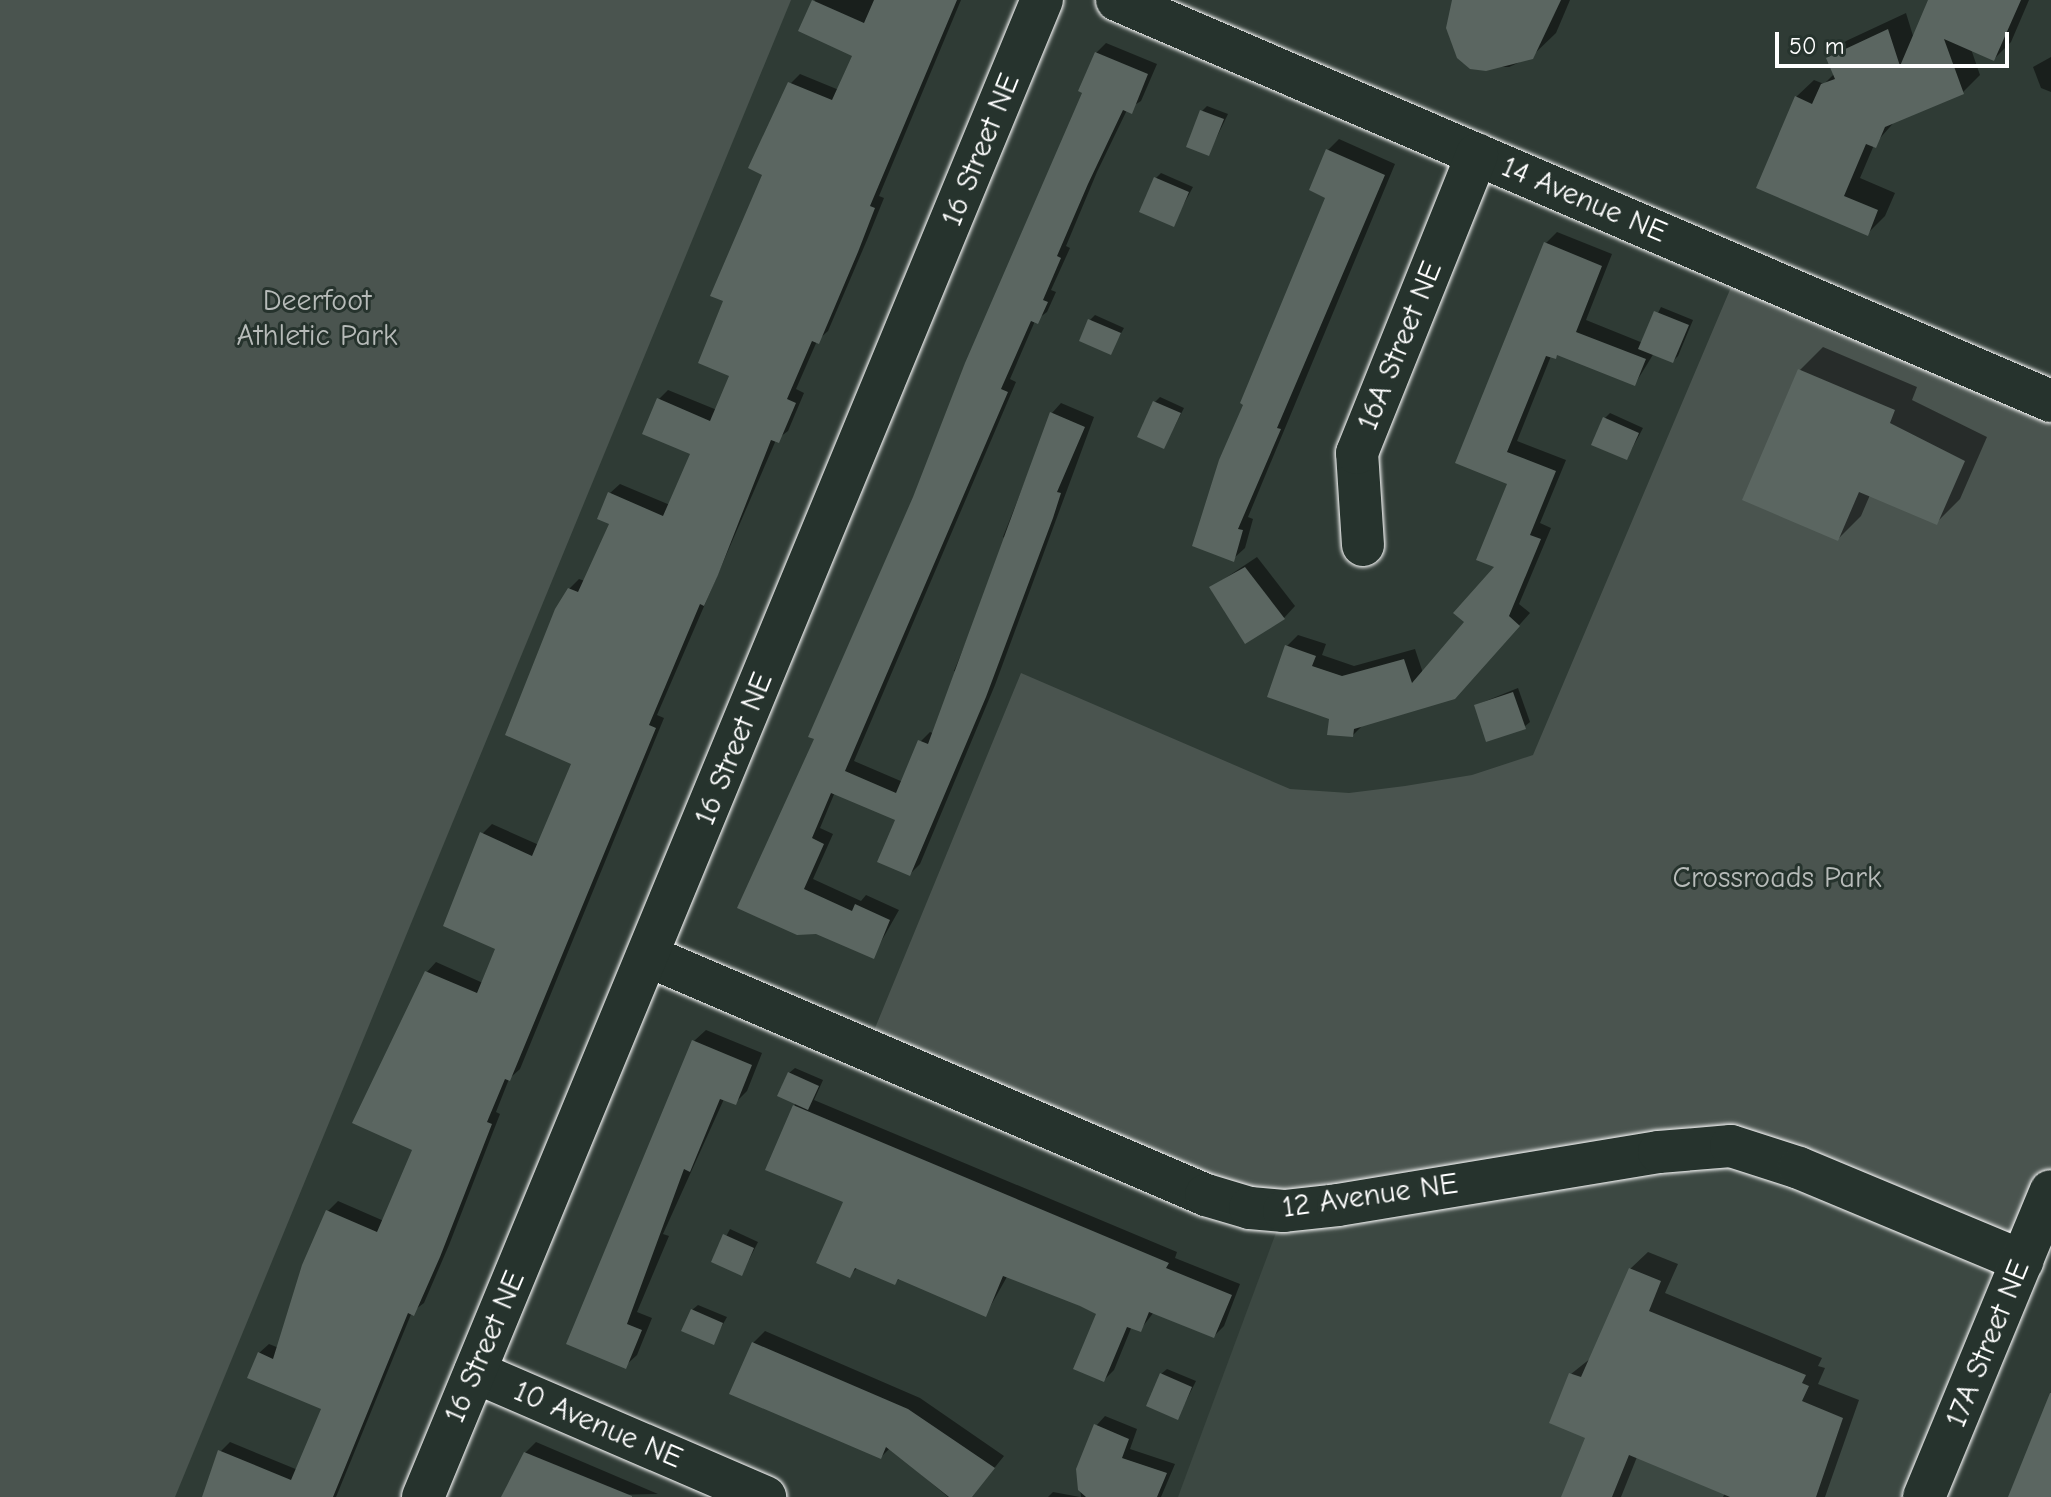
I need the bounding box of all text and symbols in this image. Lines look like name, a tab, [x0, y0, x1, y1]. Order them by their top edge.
scale bar	[1779, 16, 2013, 66]
text: 50 m	[1789, 32, 1845, 60]
street label: 16 Street NE	[934, 69, 1028, 231]
street label: 14 Avenue NE	[1496, 149, 1672, 251]
street label: 16A Street NE	[1350, 256, 1450, 436]
park label: Deerfoot Athletic Park	[236, 283, 398, 354]
street label: 16 Street NE	[687, 668, 781, 830]
park label: Crossroads Park	[1672, 860, 1882, 896]
street label: 12 Avenue NE	[1280, 1166, 1460, 1226]
street label: 17A Street NE	[1938, 1255, 2038, 1433]
street label: 16 Street NE	[437, 1266, 533, 1428]
street label: 10 Avenue NE	[508, 1373, 688, 1477]

